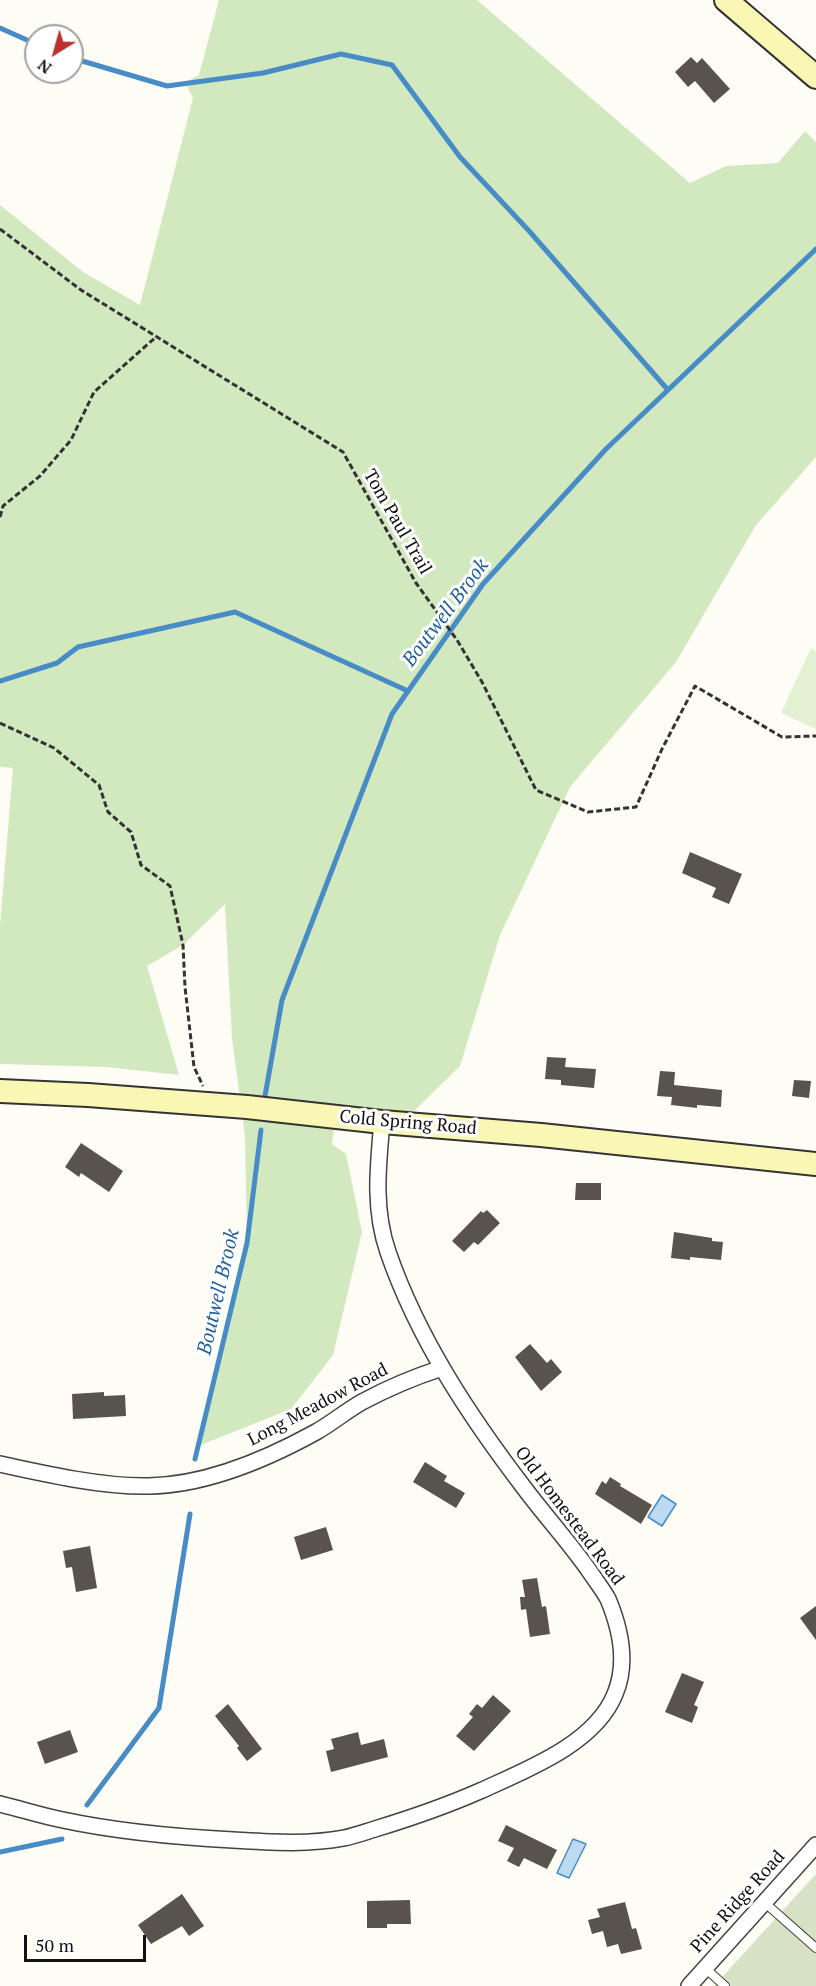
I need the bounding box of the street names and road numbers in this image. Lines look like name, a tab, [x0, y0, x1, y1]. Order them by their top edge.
street label: Tom Paul Trail	[358, 466, 436, 578]
street label: Cold Spring Road	[338, 1106, 478, 1140]
street label: Long Meadow Road	[244, 1359, 392, 1451]
street label: Old Homestead Road	[510, 1442, 628, 1590]
street label: Pine Ridge Road	[686, 1846, 790, 1958]

